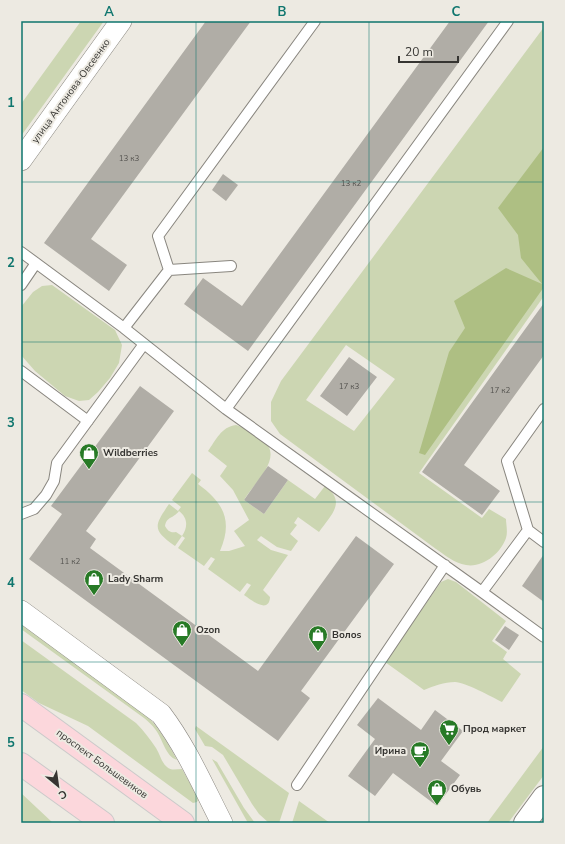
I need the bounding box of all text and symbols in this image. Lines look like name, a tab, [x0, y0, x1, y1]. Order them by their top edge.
text: A	[104, 3, 114, 21]
text: B	[278, 3, 287, 21]
text: C	[452, 3, 461, 21]
street label: улица Антонова-Овсеенко	[28, 36, 114, 146]
scale bar	[399, 38, 458, 64]
text: 20 m	[405, 44, 433, 60]
text: 1	[7, 94, 15, 112]
house number: 13 к3	[119, 153, 140, 164]
house number: 13 к2	[341, 178, 362, 189]
text: 2	[7, 254, 15, 272]
house number: 17 к3	[339, 381, 360, 392]
house number: 17 к2	[490, 385, 511, 396]
text: 3	[7, 414, 15, 432]
shop icon: Wildberries	[78, 442, 100, 470]
place label: Wildberries	[103, 446, 158, 460]
house number: 11 к2	[60, 556, 81, 567]
shop icon: Lady Sharm	[83, 568, 105, 596]
place label: Lady Sharm	[108, 572, 164, 586]
text: 4	[7, 574, 15, 592]
shop icon: Ozon	[171, 619, 193, 647]
place label: Ozon	[196, 623, 220, 637]
shop icon: Волоs	[307, 624, 329, 652]
place label: Волоs	[332, 628, 362, 642]
supermarket icon: Прод маркет	[438, 718, 460, 746]
place label: Прод маркет	[463, 722, 526, 736]
street label: проспект Большевиков	[53, 726, 151, 802]
text: 5	[7, 734, 15, 752]
cafe icon: Ирина	[409, 740, 431, 768]
place label: Ирина	[375, 744, 406, 758]
north arrow	[38, 766, 78, 806]
shop icon: Обувь	[426, 778, 448, 806]
place label: Обувь	[451, 782, 482, 796]
text: С	[55, 786, 70, 803]

